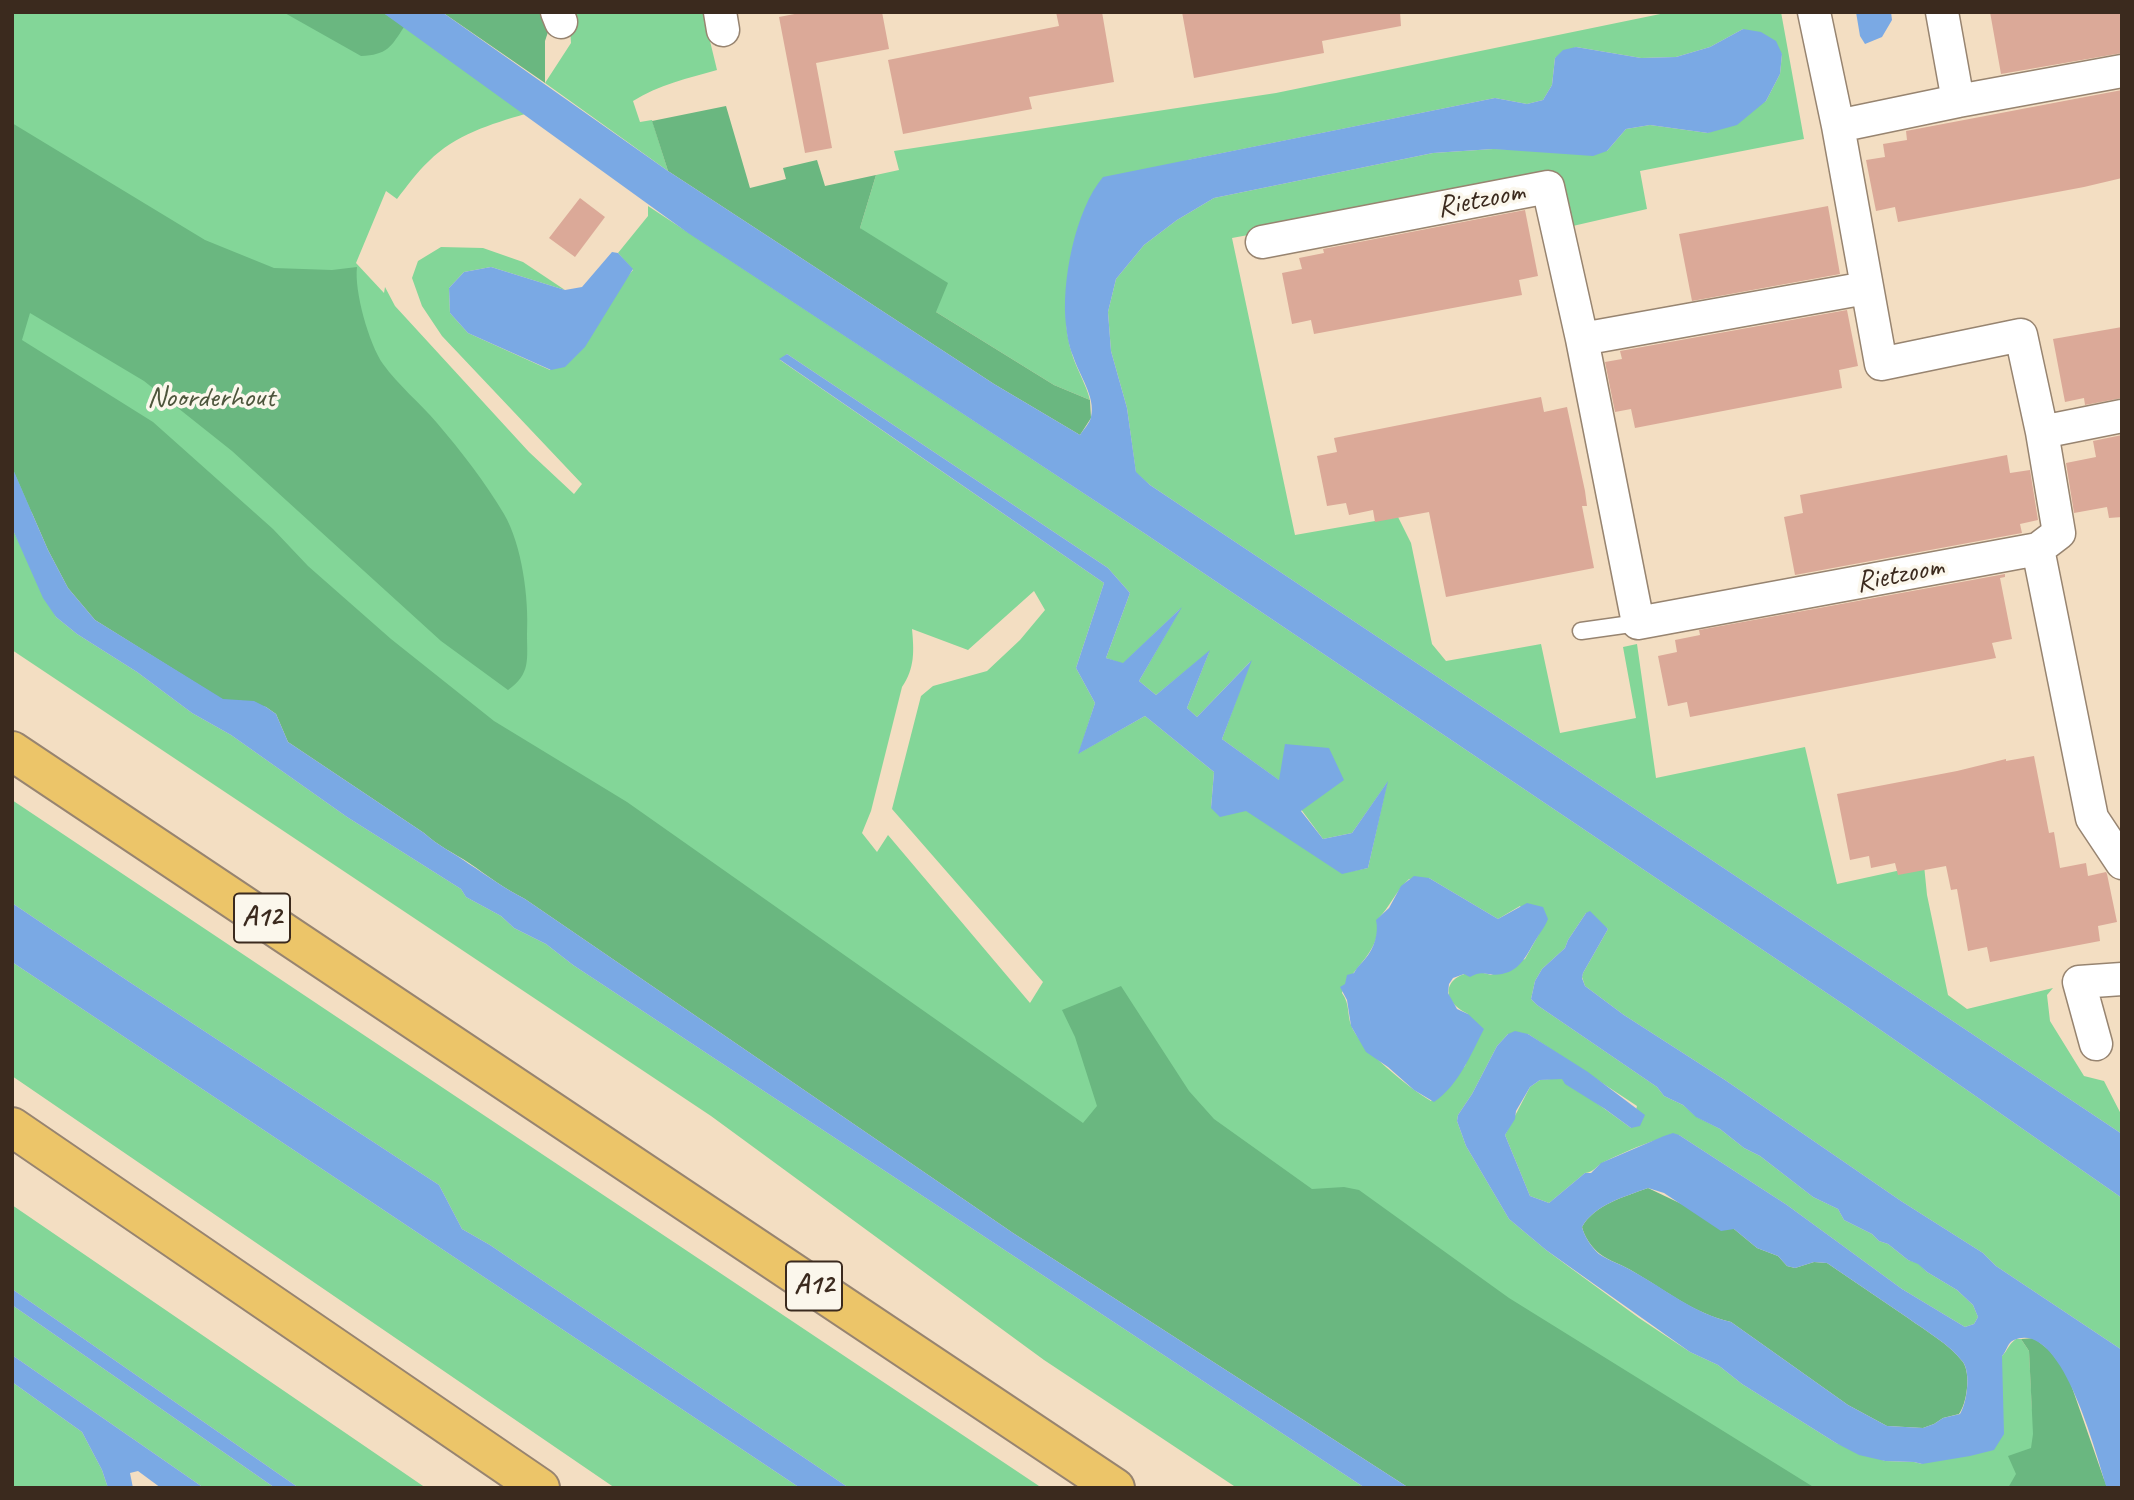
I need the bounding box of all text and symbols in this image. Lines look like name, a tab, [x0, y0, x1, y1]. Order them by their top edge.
street label: Rietzoom	[1434, 174, 1528, 226]
park label: Noorderhout	[147, 380, 275, 416]
street label: Rietzoom	[1853, 549, 1947, 601]
road number: A12	[234, 894, 290, 942]
road number: A12	[786, 1262, 842, 1310]

